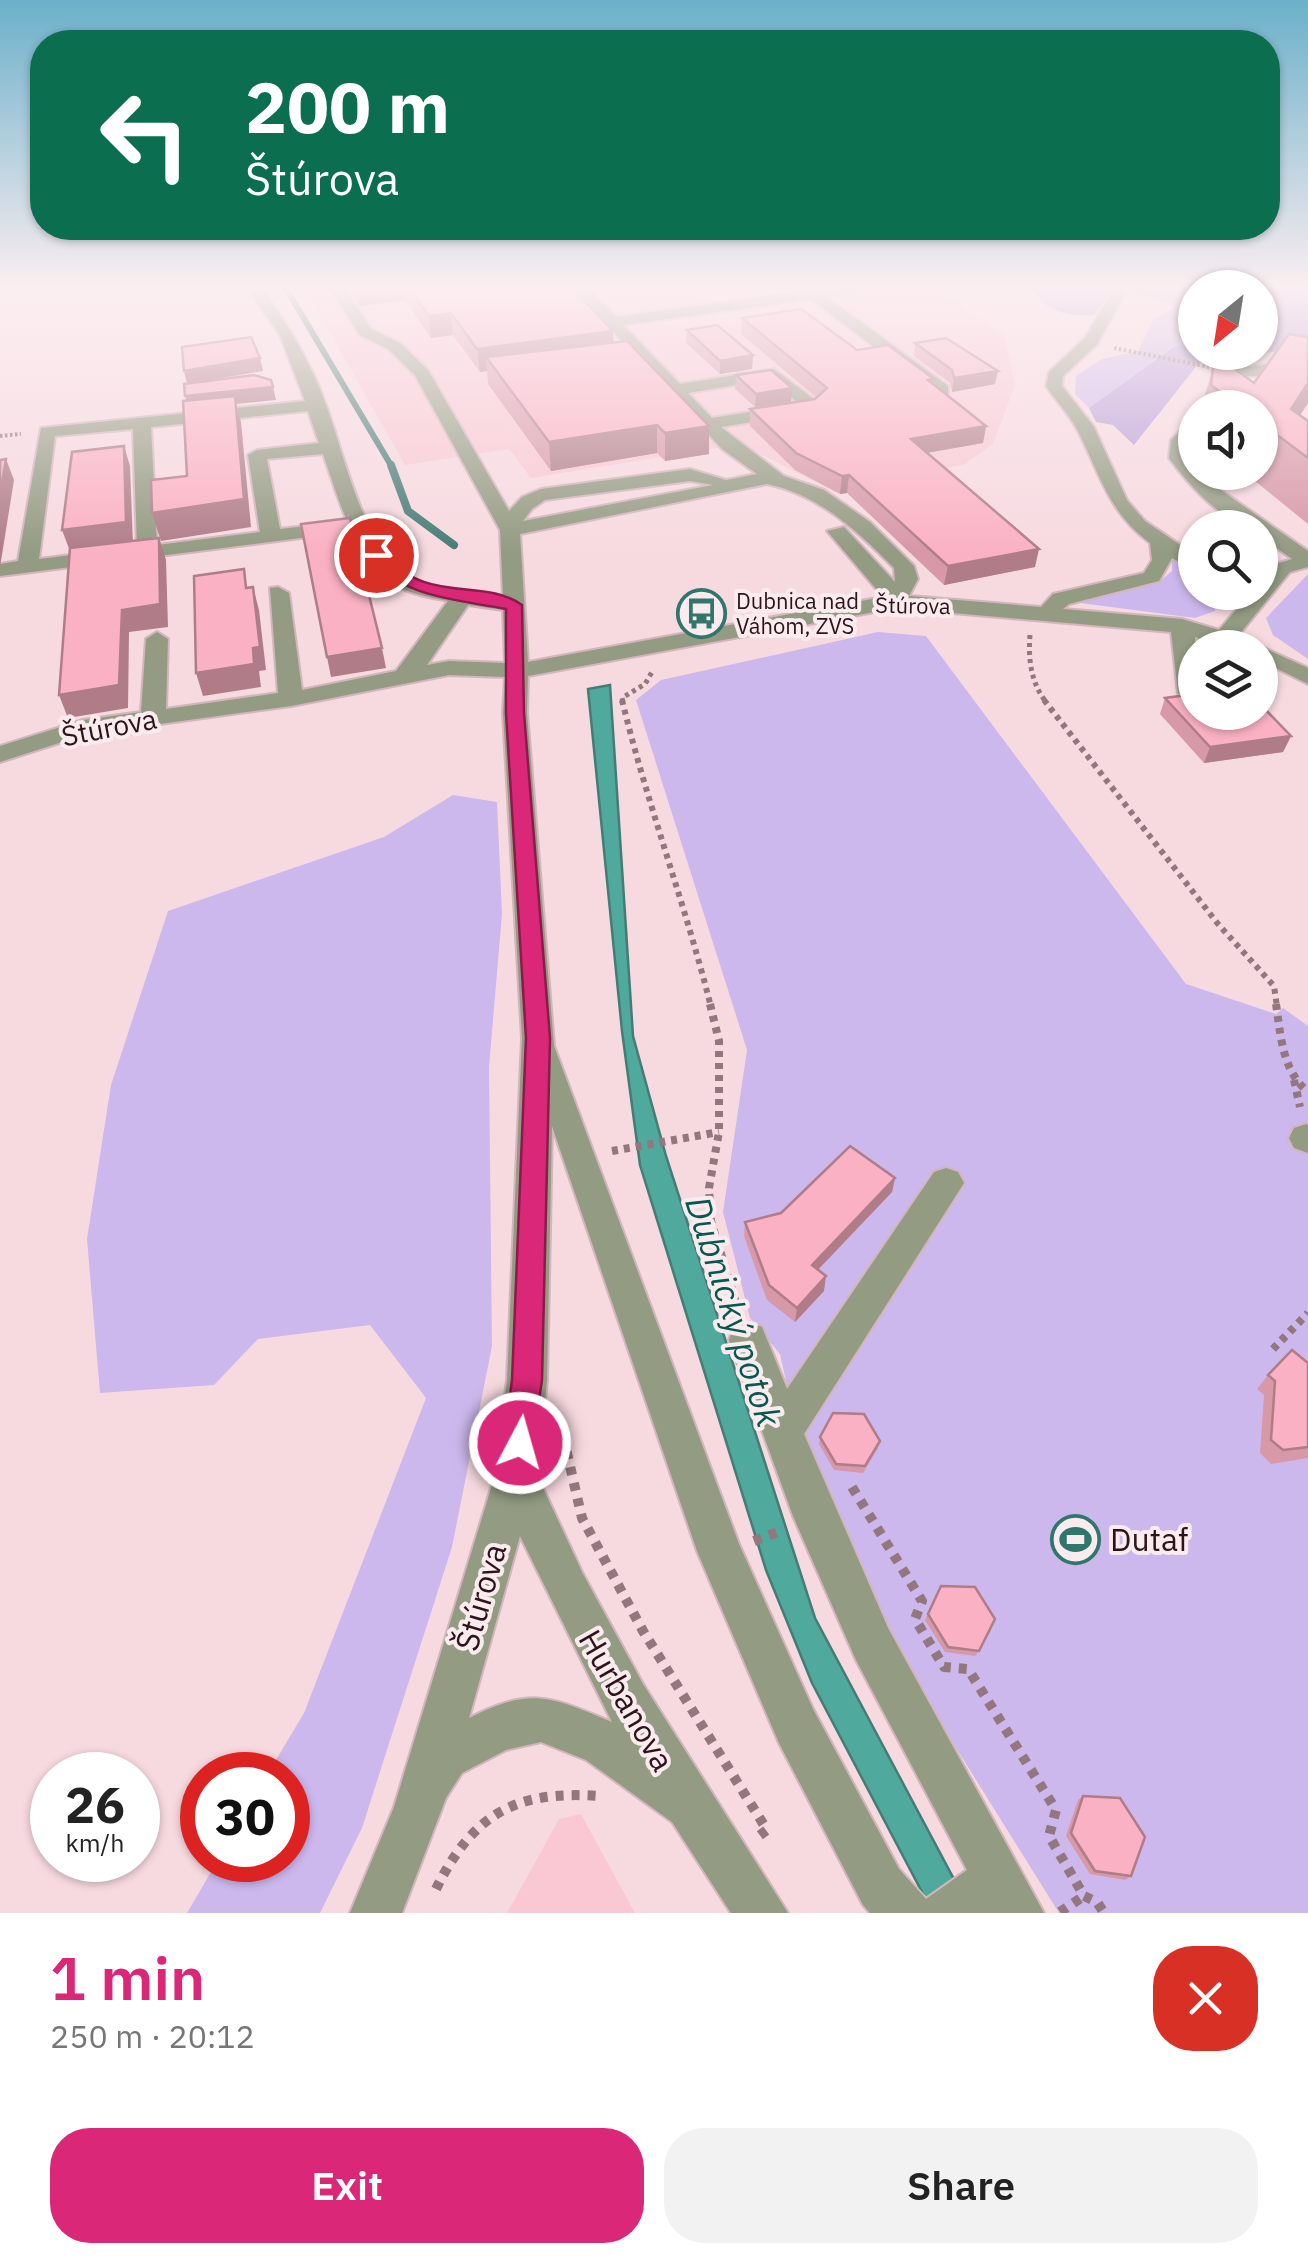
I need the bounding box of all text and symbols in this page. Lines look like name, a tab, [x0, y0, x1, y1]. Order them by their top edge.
text: 200 m	[245, 61, 450, 152]
icon: left	[80, 70, 210, 200]
text: Štúrova	[245, 149, 399, 207]
north arrow	[1178, 270, 1278, 370]
map controls	[1178, 270, 1278, 730]
button: sound	[1178, 390, 1278, 490]
button: search	[1178, 510, 1278, 610]
pin	[334, 513, 419, 598]
icon: arrive	[349, 528, 404, 583]
place label: Dubnica nad Váhom, ZVS	[736, 586, 859, 640]
bus stop icon: Dubnica nad Váhom, ZVS	[675, 587, 727, 639]
street label: Štúrova	[875, 590, 951, 620]
button: layers	[1178, 630, 1278, 730]
street label: Štúrova	[58, 700, 160, 754]
water label: Dubnický potok	[675, 1190, 793, 1433]
position arrow	[468, 1391, 572, 1495]
sports icon: Dutaf	[1049, 1513, 1101, 1565]
place label: Dutaf	[1110, 1518, 1188, 1560]
street label: Štúrova	[445, 1538, 515, 1656]
street label: Hurbanova	[570, 1622, 684, 1778]
speed limit sign: 30	[180, 1752, 310, 1882]
text: 26	[65, 1772, 125, 1837]
text: km/h	[66, 1826, 124, 1859]
text: 1 min	[50, 1938, 205, 2017]
button: close	[1153, 1946, 1258, 2051]
text: 250 m · 20:12	[50, 2015, 255, 2057]
button: Exit	[50, 2128, 644, 2243]
button: Share	[664, 2128, 1258, 2243]

